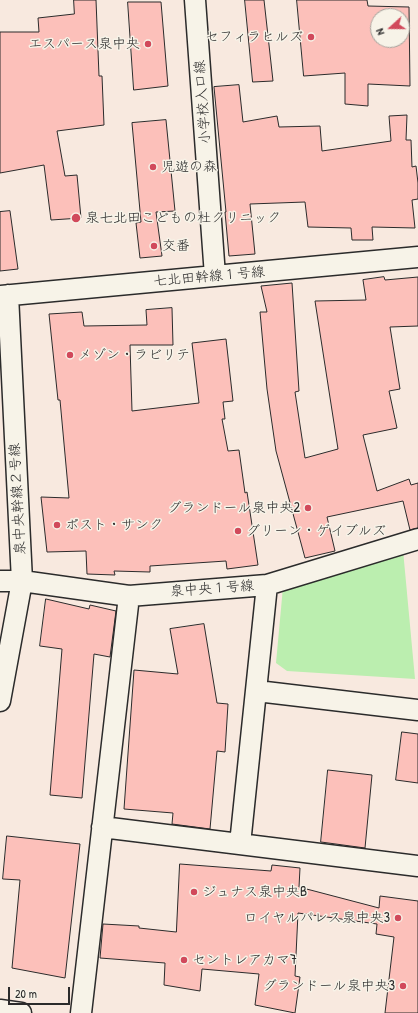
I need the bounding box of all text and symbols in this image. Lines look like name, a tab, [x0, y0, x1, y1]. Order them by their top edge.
north arrow	[370, 8, 410, 48]
text: N	[372, 27, 387, 37]
place label: セフィラヒルズ	[205, 29, 303, 45]
marker: セフィラヒルズ	[306, 32, 316, 42]
place label: エスパース泉中央	[28, 36, 140, 52]
marker: エスパース泉中央	[143, 39, 153, 49]
street label: 小学校入口線	[192, 60, 214, 144]
place label: 児遊の森	[161, 159, 217, 175]
marker: 児遊の森	[148, 162, 158, 172]
place label: 泉七北田こどもの杜クリニック	[85, 210, 281, 226]
marker: 泉七北田こどもの杜クリニック	[70, 212, 82, 224]
place label: 交番	[162, 238, 190, 254]
marker: 交番	[149, 241, 159, 251]
street label: 七北田幹線１号線	[152, 264, 266, 290]
place label: メゾン・ラビリテ	[78, 347, 190, 363]
marker: メゾン・ラビリテ	[65, 350, 75, 360]
street label: 泉中央幹線２号線	[7, 443, 29, 555]
place label: グランドール泉中央2	[167, 500, 300, 516]
marker: グランドール泉中央2	[303, 503, 313, 513]
place label: ポスト・サンク	[65, 517, 163, 533]
marker: ポスト・サンク	[52, 520, 62, 530]
place label: グリーン・ゲイブルズ	[246, 523, 386, 539]
marker: グリーン・ゲイブルズ	[233, 526, 243, 536]
street label: 泉中央１号線	[170, 578, 254, 600]
place label: ジュナス泉中央B	[202, 884, 307, 900]
marker: ジュナス泉中央B	[189, 887, 199, 897]
place label: ロイヤルパレス泉中央3	[244, 910, 390, 926]
marker: ロイヤルパレス泉中央3	[393, 913, 403, 923]
place label: セントレアカマ7	[192, 952, 297, 968]
marker: セントレアカマ7	[179, 955, 189, 965]
place label: グランドール泉中央3	[263, 978, 395, 994]
scale bar	[10, 979, 72, 1005]
marker: グランドール泉中央3	[398, 981, 408, 991]
text: 20 m	[15, 985, 37, 1002]

